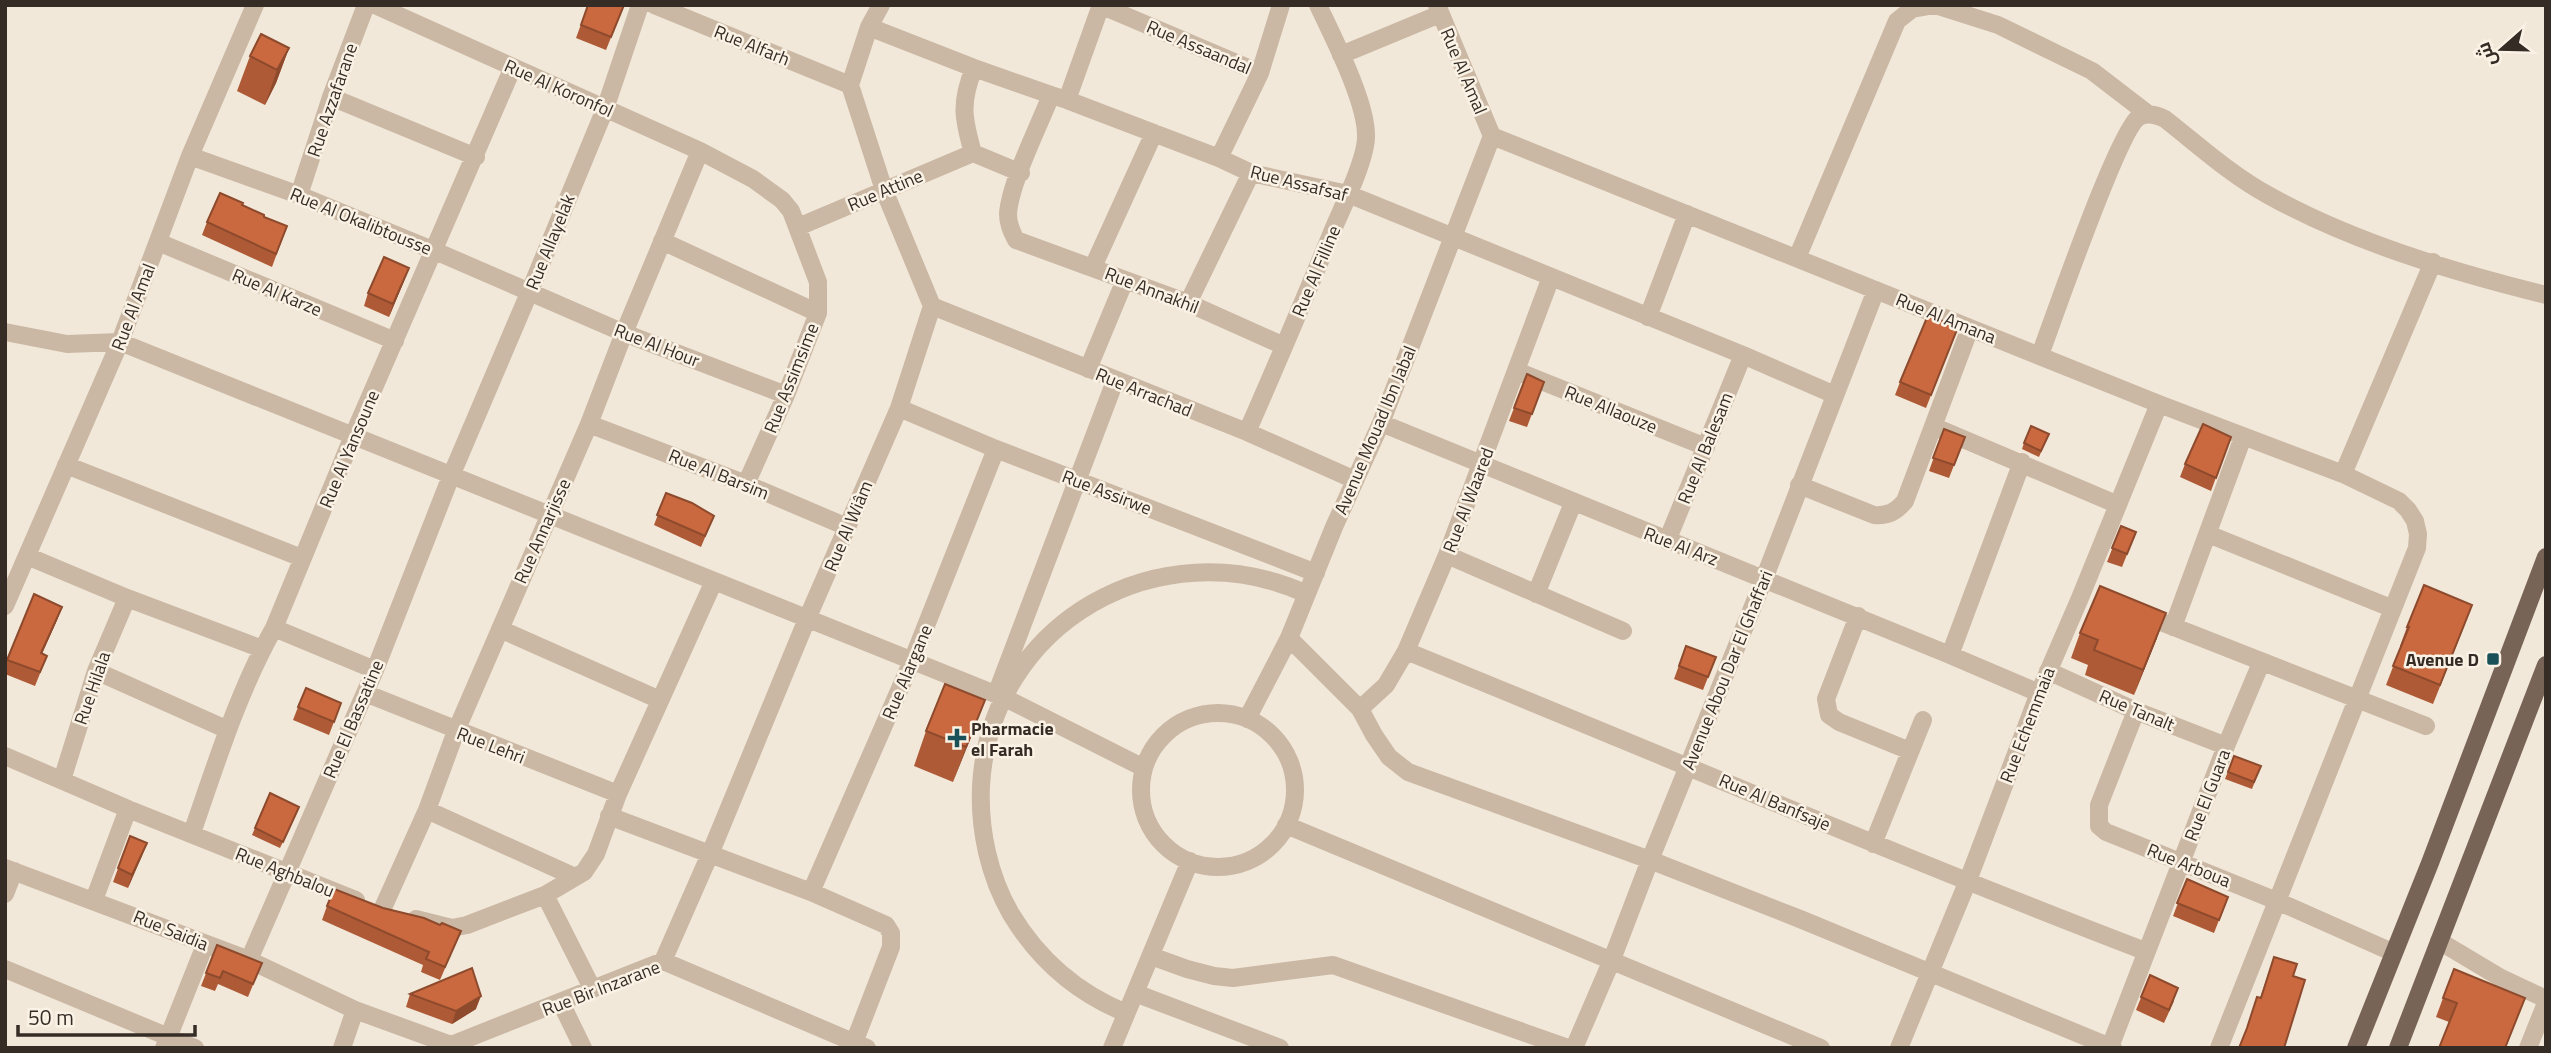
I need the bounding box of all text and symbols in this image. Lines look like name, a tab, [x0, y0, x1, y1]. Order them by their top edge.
street label: Rue Assaandal	[1142, 13, 1256, 81]
north arrow	[2467, 14, 2537, 84]
street label: Rue Alfarh	[710, 18, 794, 72]
street label: Rue Al Amal	[1434, 24, 1494, 118]
street label: Rue Azzafarane	[300, 39, 364, 161]
text: ش	[2468, 39, 2503, 71]
street label: Rue Al Koronfol	[500, 52, 618, 124]
street label: Rue Assafsaf	[1247, 158, 1351, 208]
street label: Rue Attine	[843, 162, 927, 218]
street label: Rue Al Okalibtousse	[286, 180, 436, 262]
street label: Rue Allayelak	[519, 190, 582, 294]
street label: Rue Al Filline	[1285, 221, 1347, 321]
street label: Rue Al Amal	[104, 259, 162, 355]
street label: Rue Annakhil	[1101, 260, 1203, 320]
street label: Rue Al Karze	[228, 261, 326, 323]
street label: Rue Al Amana	[1892, 286, 2000, 350]
street label: Rue Al Hour	[610, 316, 704, 374]
street label: Rue Assimsime	[757, 319, 825, 437]
street label: Avenue Mouad Ibn Jabal	[1327, 341, 1423, 519]
street label: Rue Arrachad	[1092, 360, 1196, 424]
street label: Rue Allaouze	[1561, 378, 1661, 440]
street label: Rue Al Yansoune	[312, 386, 386, 512]
street label: Rue Al Balesam	[1670, 388, 1740, 508]
street label: Rue Al Barsim	[665, 442, 773, 506]
street label: Rue Al Waared	[1436, 443, 1500, 557]
street label: Rue Assirwe	[1058, 463, 1156, 521]
street label: Rue Annarjisse	[507, 474, 577, 588]
street label: Rue Al Wiâm	[817, 476, 879, 576]
street label: Rue Al Arz	[1640, 519, 1722, 573]
street label: Avenue Abou Dar El Ghaffari	[1675, 566, 1779, 774]
street label: Rue Alargane	[875, 620, 939, 724]
place label: Avenue D	[2406, 646, 2479, 673]
street label: Rue Hilala	[67, 648, 117, 728]
marker: Avenue D	[2485, 651, 2501, 667]
street label: Rue El Bassatine	[316, 655, 390, 783]
street label: Rue Echemmaia	[1993, 663, 2061, 787]
street label: Rue Tanalt	[2095, 682, 2180, 738]
place label: Pharmacie el Farah	[971, 715, 1054, 763]
street label: Rue Lehri	[453, 720, 529, 770]
marker: Pharmacie el Farah	[949, 730, 965, 746]
street label: Rue El Guara	[2177, 745, 2237, 845]
street label: Rue Al Banfsaje	[1715, 766, 1835, 838]
street label: Rue Arboua	[2143, 836, 2235, 894]
street label: Rue Aghbalou	[231, 840, 339, 904]
street label: Rue Saidia	[129, 903, 213, 957]
street label: Rue Bir Inzarane	[538, 953, 664, 1023]
scale bar	[18, 993, 194, 1038]
text: 50 m	[28, 1001, 74, 1033]

